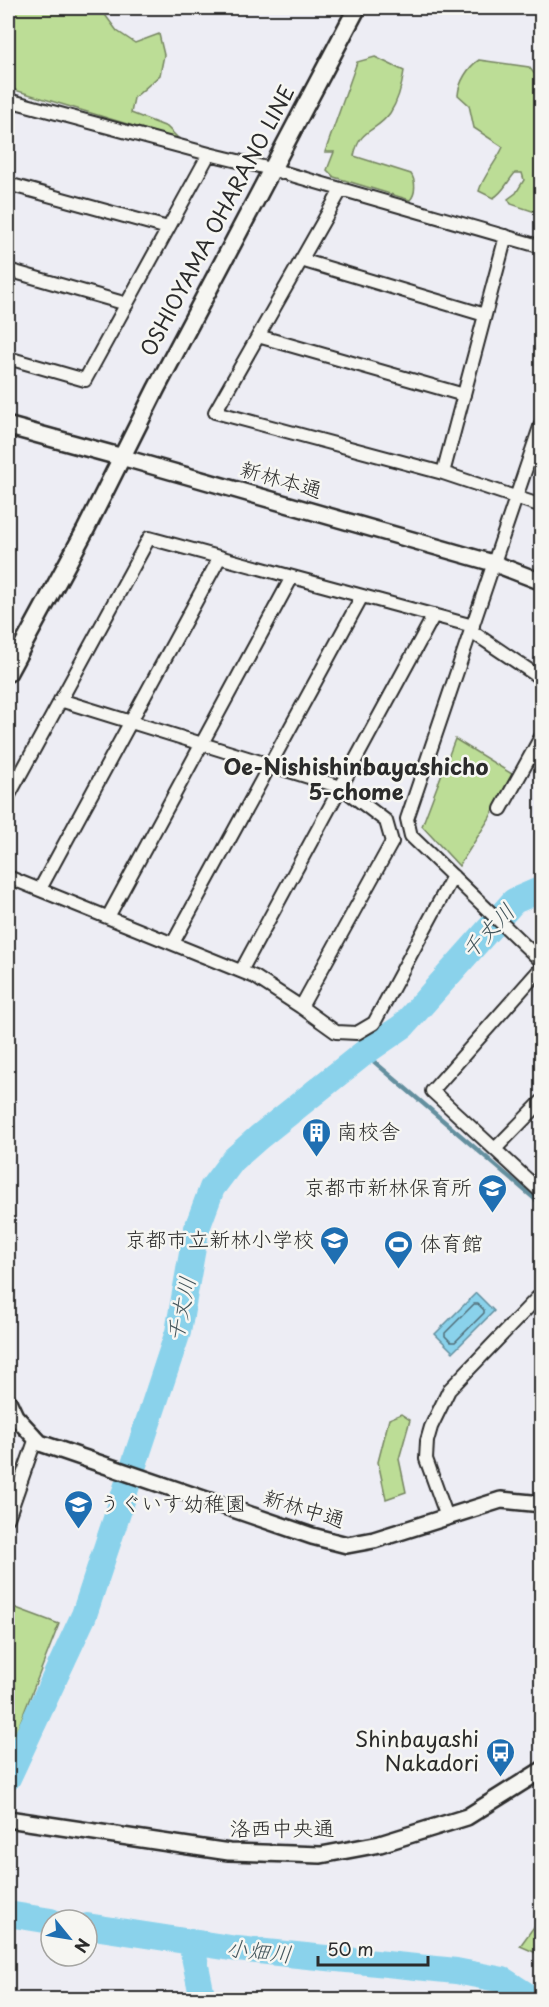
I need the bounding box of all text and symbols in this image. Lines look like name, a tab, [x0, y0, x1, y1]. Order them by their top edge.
street label: OSHIOYAMA OHARANO LINE	[131, 79, 301, 361]
street label: 新林本通	[237, 451, 326, 505]
district label: Oe-Nishishinbayashicho 5-chome	[223, 749, 489, 807]
water label: 千丈川	[452, 895, 521, 965]
place label: 南校舎	[337, 1114, 400, 1146]
building icon: 南校舎	[300, 1116, 332, 1158]
place label: 京都市新林保育所	[304, 1170, 472, 1202]
school or university icon: 京都市新林保育所	[477, 1172, 509, 1214]
place label: 京都市立新林小学校	[125, 1222, 314, 1254]
school or university icon: 京都市立新林小学校	[319, 1224, 351, 1266]
place label: 体育館	[420, 1226, 483, 1258]
sports icon: 体育館	[383, 1228, 415, 1270]
water label: 千丈川	[157, 1273, 203, 1344]
street label: 新林中通	[260, 1480, 349, 1535]
place label: うぐいす幼稚園	[99, 1486, 246, 1518]
school or university icon: うぐいす幼稚園	[62, 1488, 94, 1530]
place label: Shinbayashi Nakadori	[355, 1722, 479, 1778]
bus stop icon: Shinbayashi Nakadori	[484, 1736, 516, 1778]
street label: 洛西中央通	[230, 1811, 335, 1843]
north arrow	[39, 1908, 99, 1968]
scale bar	[318, 1929, 428, 1967]
water label: 小畑川	[225, 1930, 294, 1969]
text: N	[69, 1935, 96, 1957]
text: 50 m	[327, 1935, 374, 1962]

